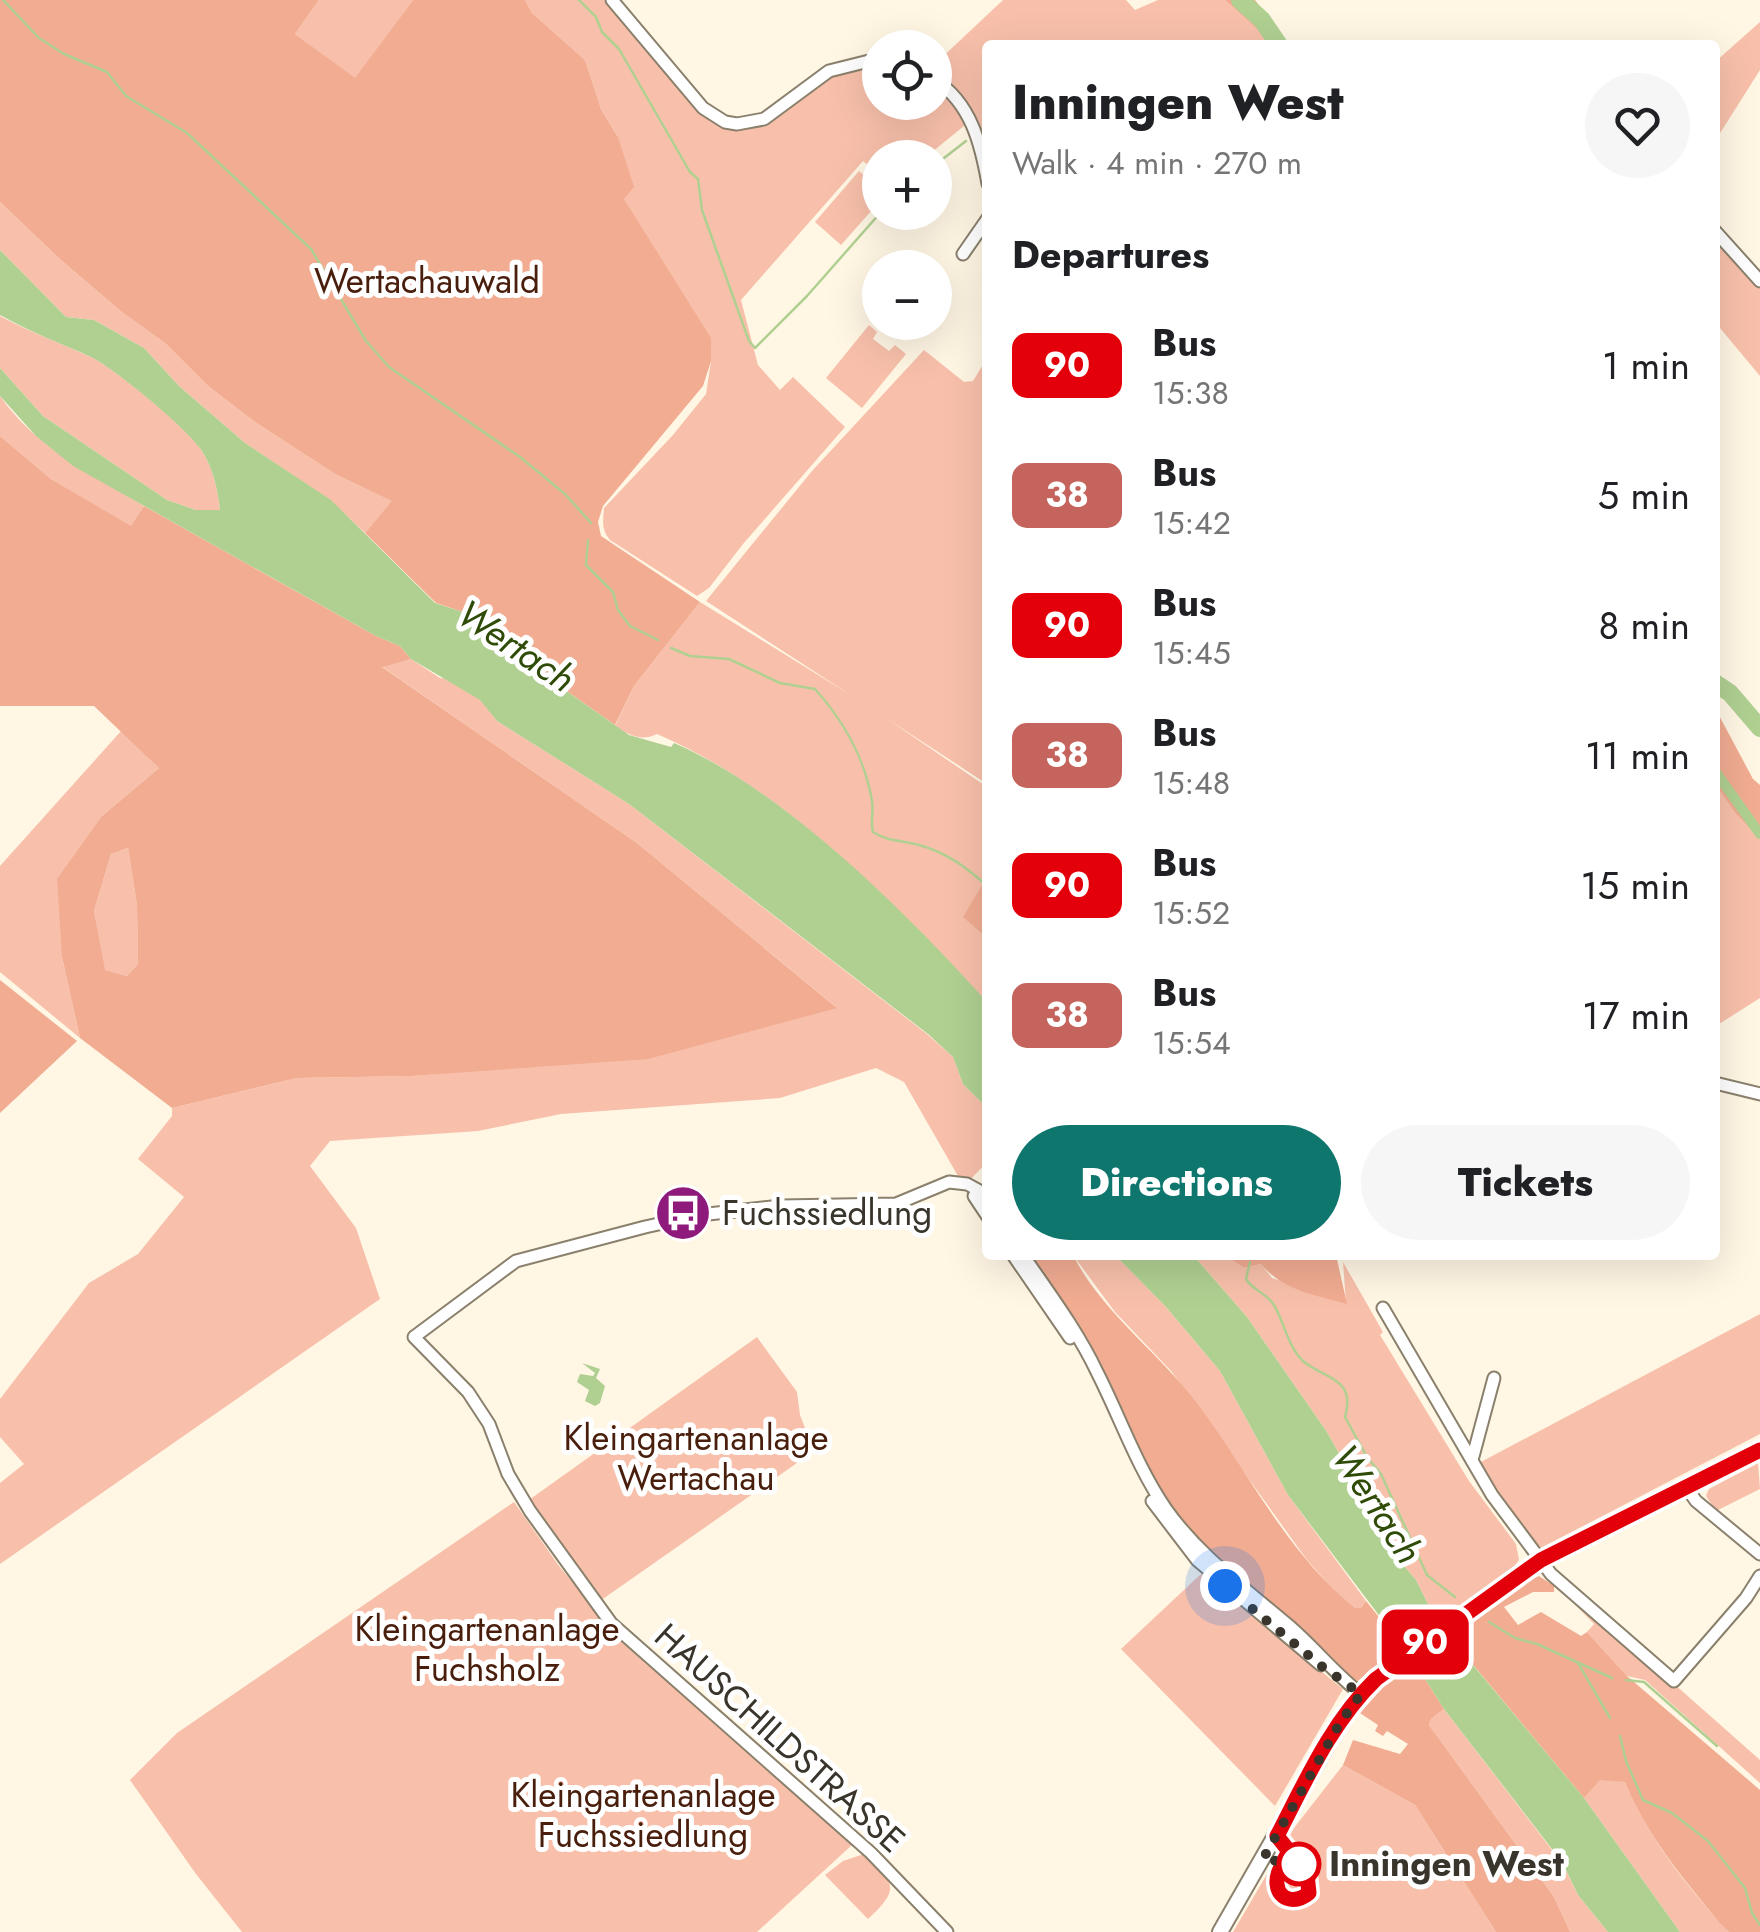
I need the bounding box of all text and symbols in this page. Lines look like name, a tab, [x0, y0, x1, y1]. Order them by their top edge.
map controls	[862, 30, 952, 340]
button: locate	[862, 30, 952, 120]
text: Inningen West	[1012, 68, 1344, 137]
button: heart	[1585, 73, 1690, 178]
button: +	[862, 140, 952, 230]
text: Walk · 4 min · 270 m	[1012, 140, 1302, 186]
text: Departures	[1012, 227, 1209, 282]
button: −	[862, 250, 952, 340]
park label: Wertachauwald	[314, 256, 540, 306]
text: Bus	[1152, 315, 1216, 370]
text: 1 min	[1602, 338, 1690, 393]
text: 90	[1044, 340, 1090, 390]
text: 15:38	[1152, 370, 1229, 416]
text: Bus	[1152, 445, 1216, 500]
text: 5 min	[1598, 468, 1690, 523]
text: 38	[1045, 470, 1089, 520]
text: 15:42	[1152, 500, 1231, 546]
text: Bus	[1152, 575, 1216, 630]
water label: Wertach	[446, 586, 586, 705]
text: 8 min	[1598, 598, 1690, 653]
text: 90	[1044, 600, 1090, 650]
text: 15:45	[1152, 630, 1231, 676]
text: Bus	[1152, 705, 1216, 760]
text: 11 min	[1585, 728, 1690, 783]
text: 38	[1045, 730, 1089, 780]
text: 15:48	[1152, 760, 1230, 806]
text: Bus	[1152, 835, 1216, 890]
text: 15 min	[1581, 858, 1690, 913]
text: 90	[1044, 860, 1090, 910]
text: 15:52	[1152, 890, 1230, 936]
text: Bus	[1152, 965, 1216, 1020]
text: 17 min	[1582, 988, 1690, 1043]
text: 38	[1045, 990, 1089, 1040]
text: 15:54	[1152, 1020, 1231, 1066]
button: Directions	[1012, 1125, 1341, 1240]
button: Tickets	[1361, 1125, 1690, 1240]
bus stop icon: Fuchssiedlung	[653, 1183, 713, 1243]
place label: Fuchssiedlung	[722, 1188, 932, 1238]
park label: Kleingartenanlage Wertachau	[564, 1413, 829, 1503]
water label: Wertach	[1318, 1433, 1436, 1574]
your location	[1200, 1561, 1250, 1611]
park label: Kleingartenanlage Fuchsholz	[355, 1604, 620, 1694]
line badge: 90	[1380, 1610, 1470, 1674]
street label: HAUSCHILDSTRASSE	[644, 1612, 916, 1864]
text: 90	[1402, 1617, 1448, 1667]
park label: Kleingartenanlage Fuchssiedlung	[511, 1770, 776, 1860]
place label: Inningen West	[1329, 1839, 1564, 1889]
marker: Inningen West	[1278, 1843, 1320, 1885]

